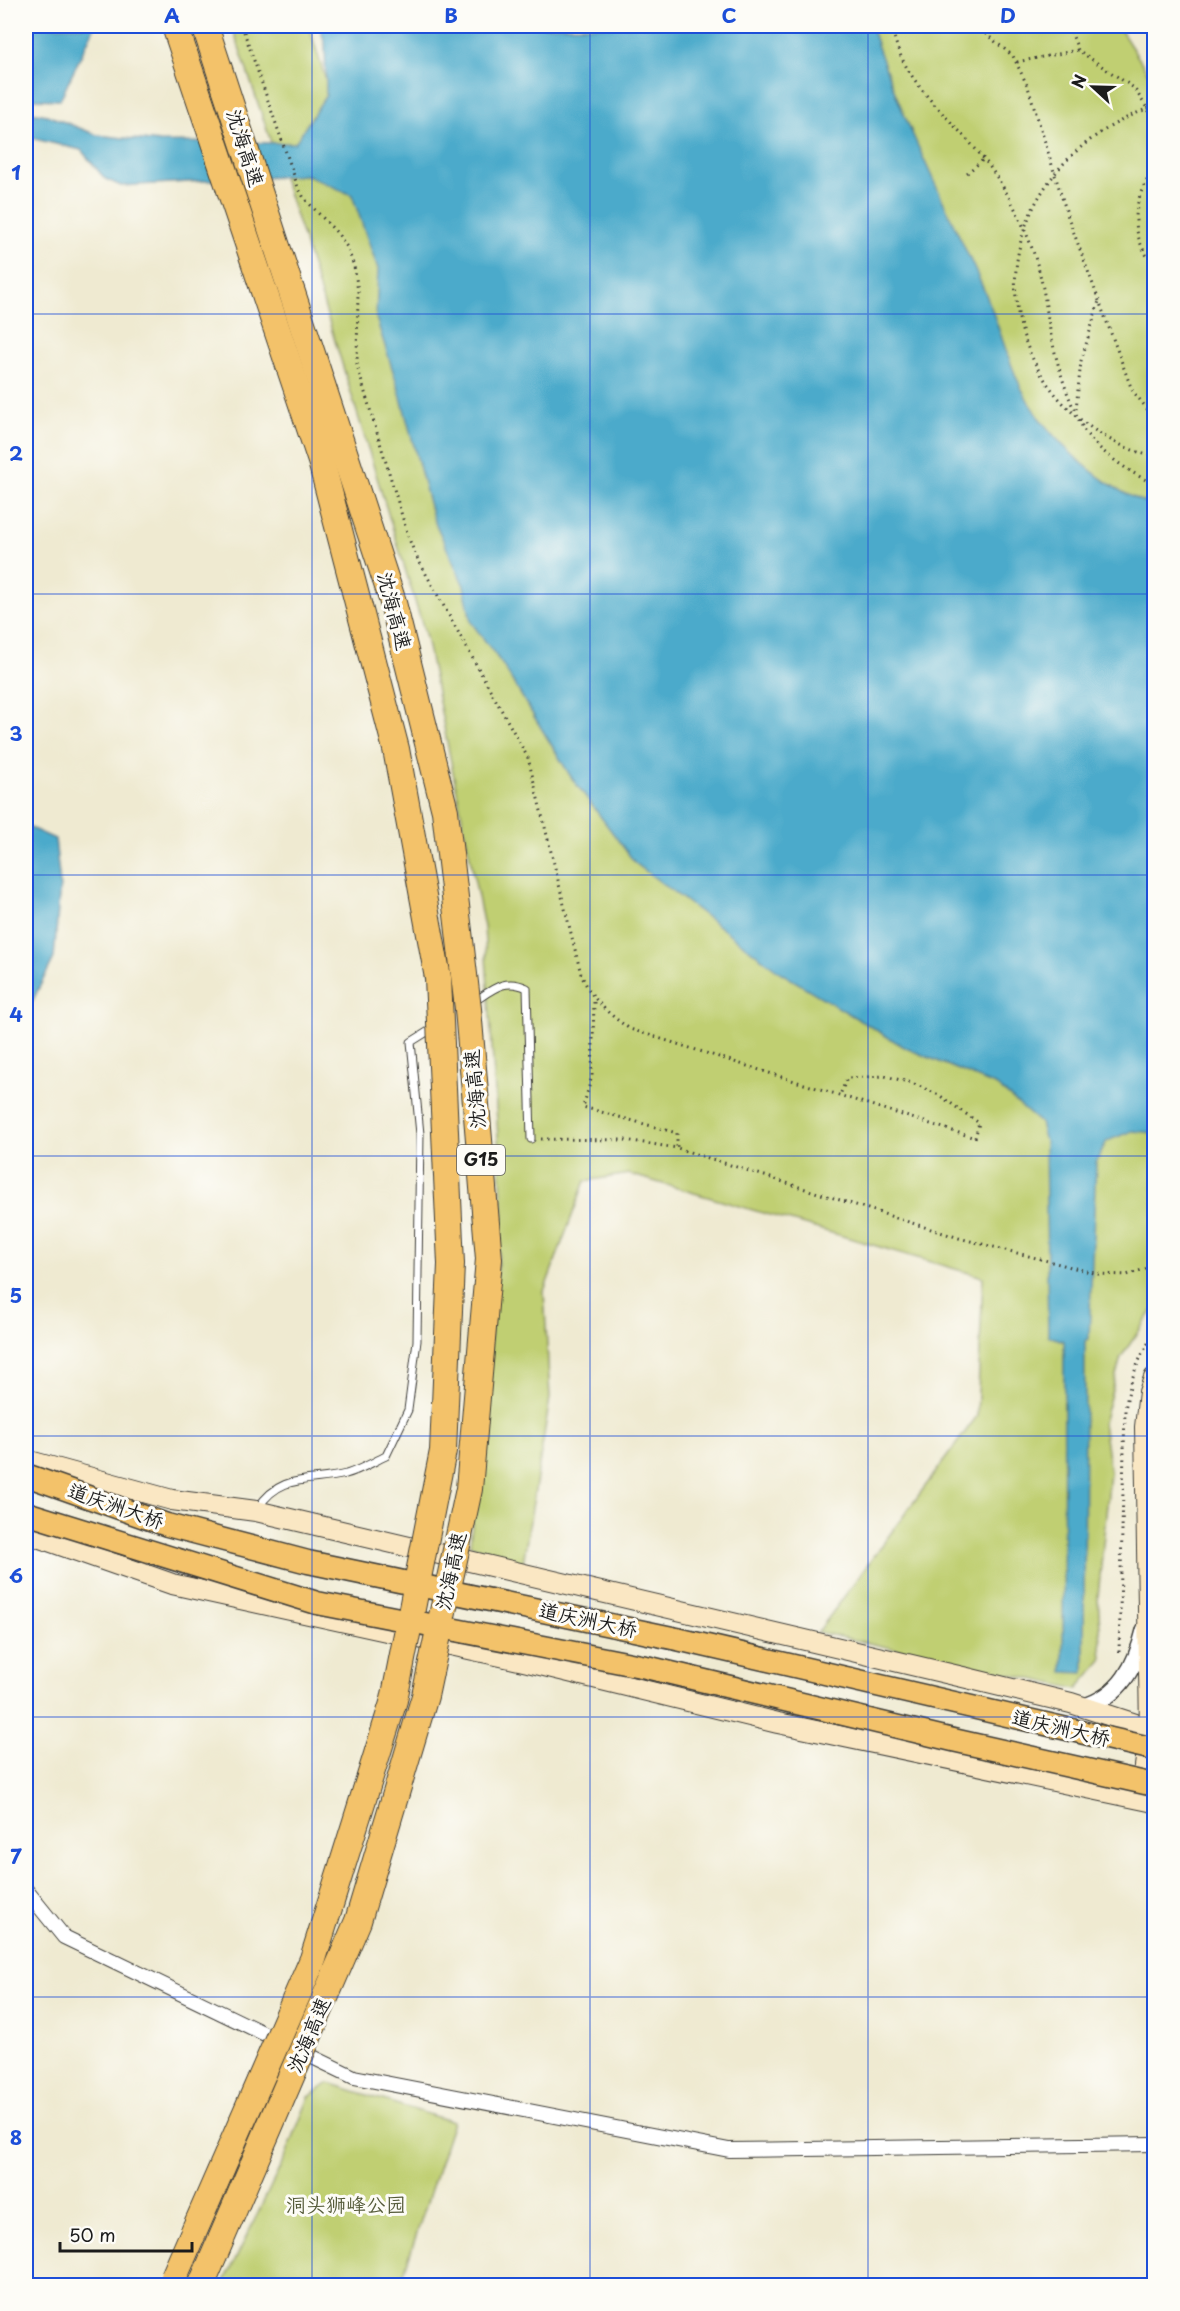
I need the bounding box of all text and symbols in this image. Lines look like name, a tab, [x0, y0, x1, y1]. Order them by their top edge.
text: A	[164, 0, 180, 30]
text: B	[444, 0, 458, 30]
text: C	[721, 0, 737, 30]
text: D	[1000, 0, 1016, 30]
north arrow	[1063, 57, 1123, 117]
text: N	[1065, 71, 1092, 91]
street label: 沈海高速	[219, 105, 273, 190]
text: 1	[11, 157, 21, 187]
text: 2	[9, 438, 23, 468]
street label: 沈海高速	[370, 568, 420, 653]
text: 3	[9, 718, 23, 748]
text: 4	[9, 999, 23, 1029]
street label: 沈海高速	[456, 1048, 492, 1130]
road number: G15	[457, 1145, 505, 1175]
text: 5	[10, 1280, 22, 1310]
street label: 道庆洲大桥	[64, 1475, 168, 1536]
street label: 沈海高速	[427, 1529, 473, 1613]
text: 6	[9, 1560, 23, 1590]
street label: 道庆洲大桥	[536, 1594, 640, 1644]
street label: 道庆洲大桥	[1009, 1701, 1113, 1753]
text: 7	[10, 1841, 22, 1871]
street label: 沈海高速	[279, 1992, 338, 2077]
text: 8	[10, 2122, 22, 2152]
park label: 洞头狮峰公园	[286, 2189, 406, 2219]
scale bar	[60, 2215, 192, 2253]
text: 50 m	[69, 2221, 116, 2248]

